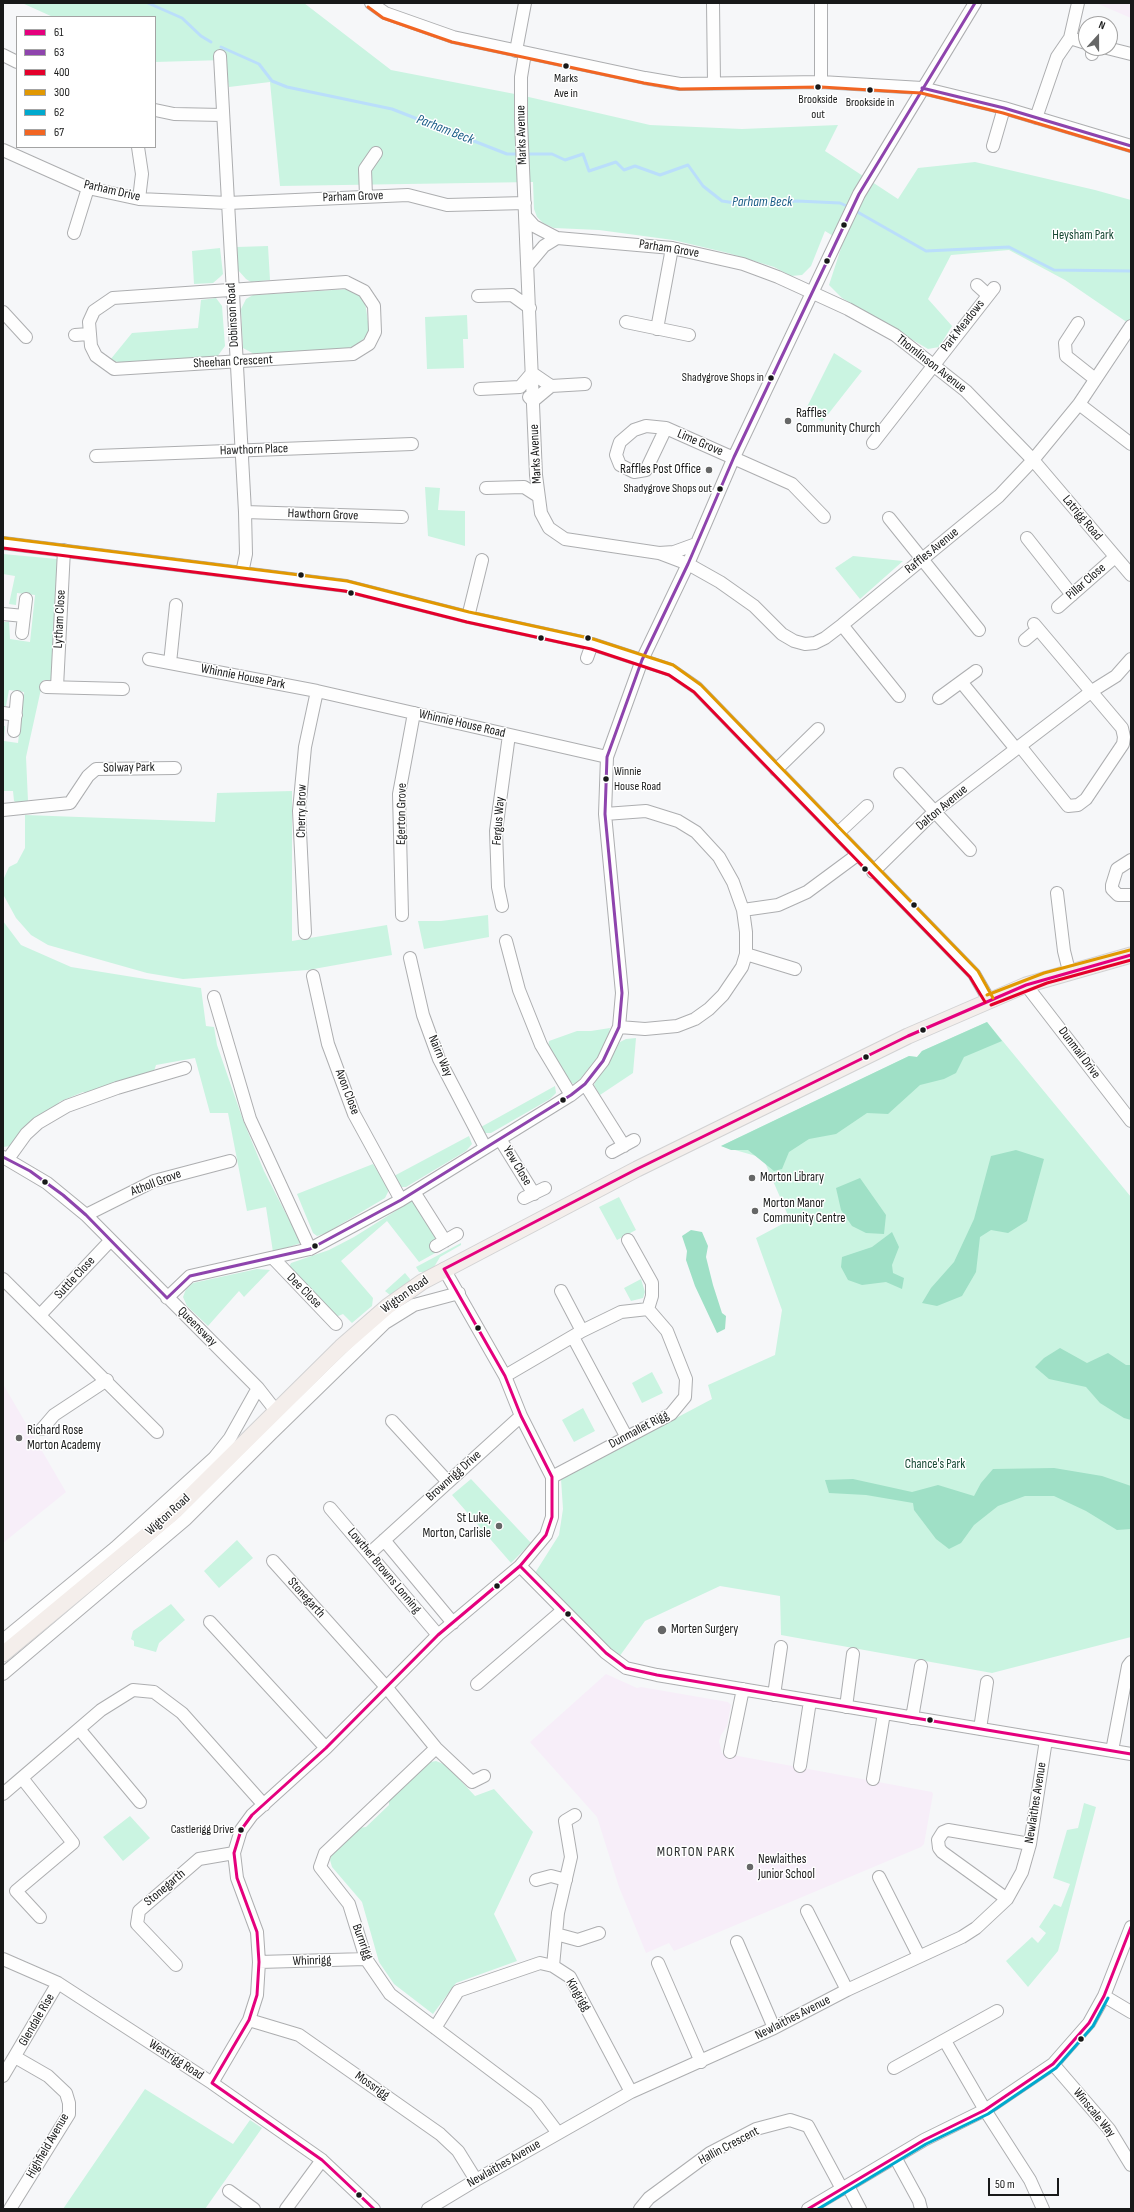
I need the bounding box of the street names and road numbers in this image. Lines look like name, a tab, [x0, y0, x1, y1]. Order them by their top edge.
street label: Marks Avenue	[513, 105, 531, 165]
street label: Parham Drive	[82, 177, 142, 205]
street label: Parham Grove	[322, 188, 384, 206]
street label: Parham Grove	[638, 237, 700, 261]
street label: Dobinson Road	[224, 282, 242, 348]
street label: Park Meadows	[938, 297, 988, 355]
street label: Thomlinson Avenue	[893, 332, 969, 396]
street label: Sheehan Crescent	[193, 352, 273, 372]
street label: Marks Avenue	[527, 424, 545, 484]
street label: Lime Grove	[675, 426, 725, 460]
street label: Hawthorn Place	[220, 441, 288, 459]
street label: Latrigg Road	[1059, 492, 1105, 544]
street label: Hawthorn Grove	[287, 506, 359, 524]
street label: Raffles Avenue	[902, 525, 962, 577]
street label: Pillar Close	[1063, 561, 1109, 603]
street label: Lytham Close	[51, 589, 69, 649]
street label: Whinnie House Park	[199, 661, 287, 693]
street label: Whinnie House Road	[417, 706, 507, 742]
street label: Solway Park	[103, 760, 155, 776]
street label: Dalton Avenue	[913, 782, 971, 834]
street label: Egerton Grove	[394, 783, 410, 845]
street label: Cherry Brow	[294, 784, 310, 838]
street label: Fergus Way	[490, 796, 508, 846]
street label: Dunmail Drive	[1055, 1024, 1103, 1082]
street label: Nairn Way	[424, 1033, 456, 1079]
street label: Avon Close	[331, 1067, 363, 1117]
street label: Yew Close	[499, 1143, 535, 1189]
street label: Atholl Grove	[129, 1166, 183, 1200]
street label: Suttle Close	[51, 1253, 99, 1303]
street label: Dee Close	[283, 1270, 325, 1312]
street label: Wigton Road	[378, 1273, 432, 1317]
street label: Queensway	[174, 1304, 220, 1350]
street label: Dunmallet Rigg	[606, 1408, 672, 1452]
street label: Brownrigg Drive	[423, 1447, 485, 1505]
street label: Wigton Road	[143, 1491, 193, 1539]
street label: Lowther Browns Lonning	[344, 1525, 424, 1617]
street label: Stonegarth	[284, 1575, 328, 1621]
street label: Newlaithes Avenue	[1022, 1761, 1050, 1845]
street label: Stonegarth	[141, 1866, 189, 1910]
street label: Burnrigg	[348, 1922, 376, 1962]
street label: Whinrigg	[292, 1953, 332, 1969]
street label: Kingrigg	[562, 1976, 594, 2014]
street label: Glendale Rise	[16, 1991, 58, 2049]
street label: Newlaithes Avenue	[753, 1992, 833, 2044]
street label: Westrigg Road	[146, 2036, 206, 2084]
street label: Mossrigg	[352, 2068, 392, 2104]
street label: Winscale Way	[1069, 2085, 1119, 2141]
street label: Highfield Avenue	[23, 2111, 73, 2181]
street label: Hallin Crescent	[696, 2124, 762, 2168]
street label: Newlaithes Avenue	[464, 2137, 544, 2191]

